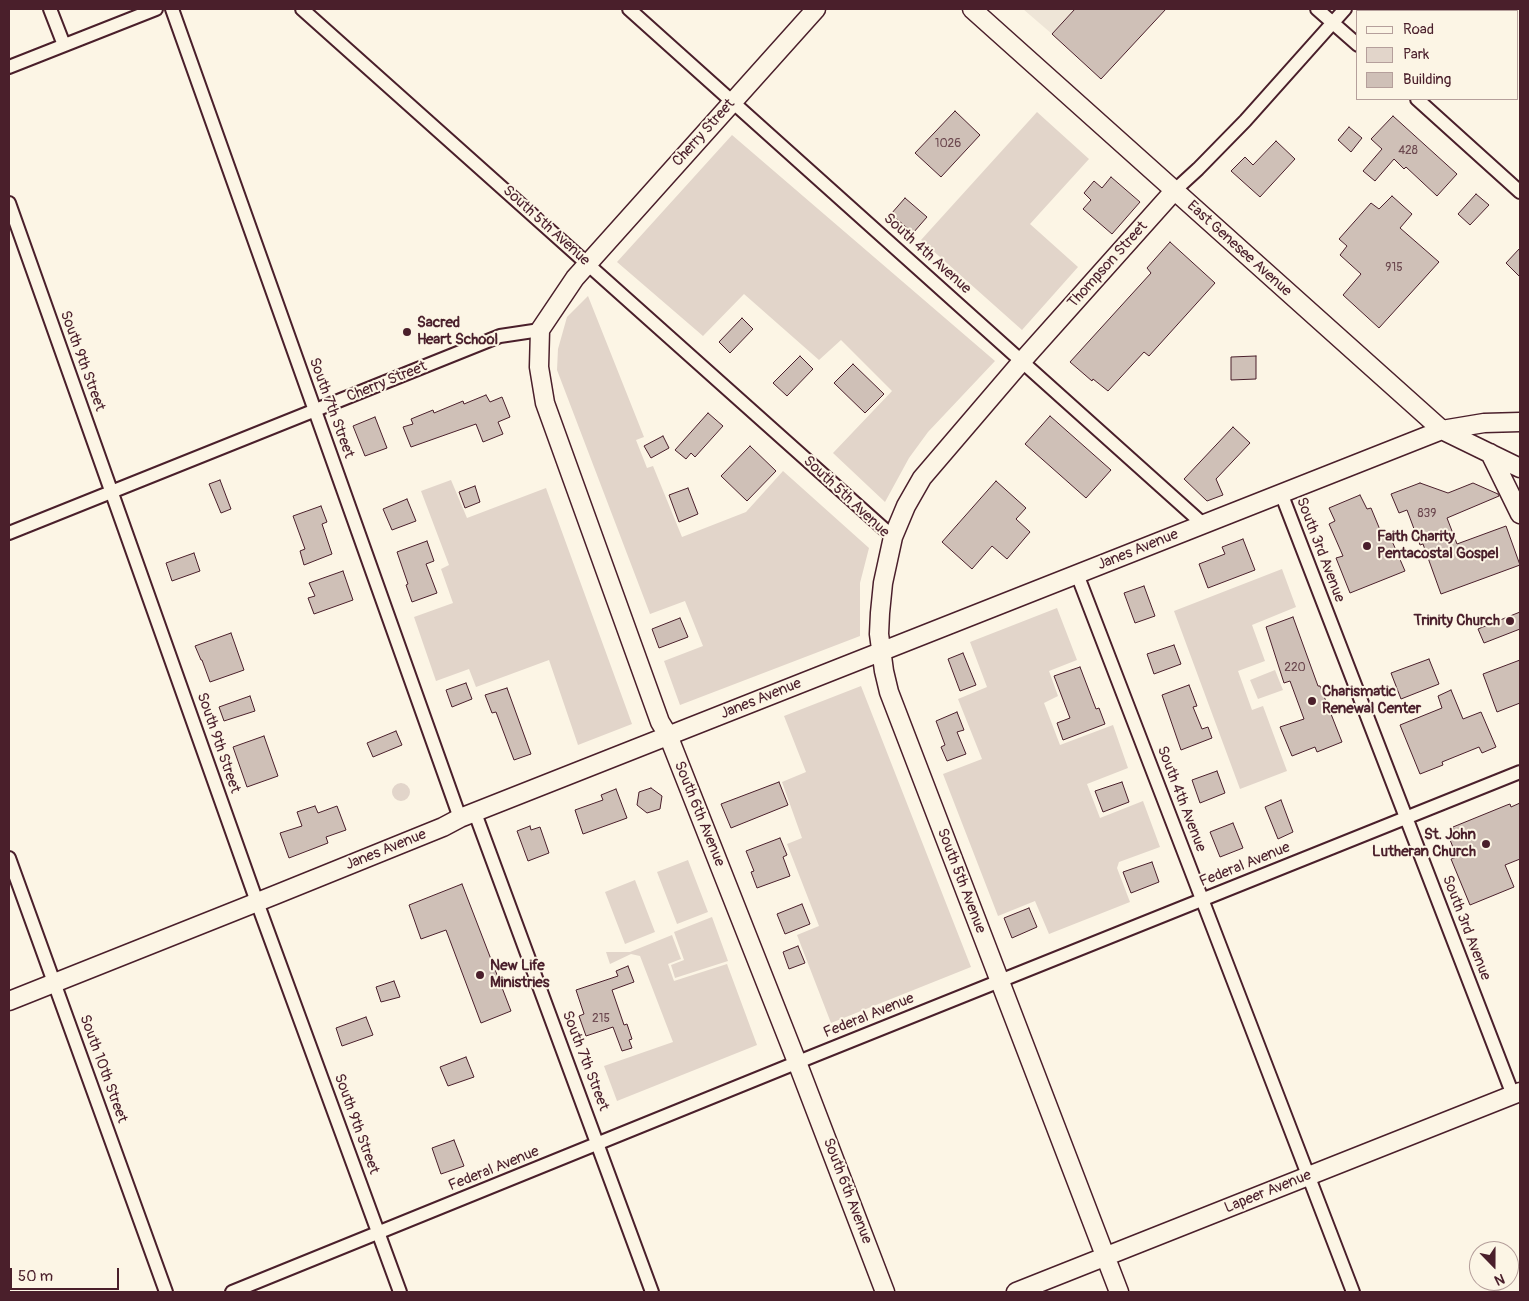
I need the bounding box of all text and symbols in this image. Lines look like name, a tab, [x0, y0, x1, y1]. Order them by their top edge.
legend	[1356, 10, 1519, 100]
text: Road	[1403, 20, 1434, 39]
text: Park	[1403, 45, 1429, 64]
text: Building	[1403, 70, 1451, 89]
street label: Cherry Street	[669, 95, 739, 171]
house number: 1026	[935, 137, 961, 151]
house number: 428	[1398, 144, 1418, 158]
street label: South 5th Avenue	[499, 182, 593, 270]
street label: East Genesee Avenue	[1183, 197, 1295, 301]
street label: South 4th Avenue	[879, 210, 975, 298]
street label: Thompson Street	[1064, 218, 1152, 312]
house number: 915	[1385, 261, 1403, 275]
street label: South 9th Street	[56, 308, 108, 414]
place label: Sacred Heart School	[417, 314, 498, 349]
marker: Sacred Heart School	[401, 326, 413, 338]
street label: South 7th Street	[304, 355, 358, 461]
street label: Cherry Street	[344, 358, 430, 406]
street label: South 5th Avenue	[799, 452, 893, 542]
street label: South 3rd Avenue	[1292, 495, 1348, 605]
house number: 839	[1418, 507, 1436, 521]
street label: Janes Avenue	[1095, 526, 1181, 574]
place label: Faith Charity Pentacostal Gospel	[1377, 528, 1499, 563]
marker: Faith Charity Pentacostal Gospel	[1361, 540, 1373, 552]
place label: Trinity Church	[1414, 612, 1500, 630]
marker: Trinity Church	[1504, 615, 1516, 627]
house number: 220	[1284, 661, 1306, 675]
street label: Janes Avenue	[718, 675, 804, 723]
place label: Charismatic Renewal Center	[1322, 683, 1421, 718]
street label: South 9th Street	[192, 690, 244, 796]
marker: Charismatic Renewal Center	[1306, 695, 1318, 707]
street label: South 4th Avenue	[1153, 744, 1209, 854]
street label: South 6th Avenue	[670, 759, 728, 869]
street label: Janes Avenue	[343, 826, 429, 874]
street label: South 5th Avenue	[933, 826, 989, 936]
place label: St. John Lutheran Church	[1372, 826, 1476, 861]
marker: St. John Lutheran Church	[1480, 838, 1492, 850]
street label: Federal Avenue	[1197, 839, 1293, 891]
street label: South 3rd Avenue	[1438, 873, 1494, 983]
place label: New Life Ministries	[490, 957, 549, 992]
marker: New Life Ministries	[474, 969, 486, 981]
street label: Federal Avenue	[821, 990, 917, 1042]
street label: South 7th Street	[558, 1008, 612, 1114]
street label: South 10th Street	[75, 1012, 131, 1126]
house number: 215	[592, 1012, 610, 1026]
street label: South 9th Street	[330, 1071, 382, 1177]
street label: South 6th Avenue	[819, 1136, 875, 1246]
street label: Federal Avenue	[446, 1143, 542, 1195]
street label: Lapeer Avenue	[1222, 1166, 1314, 1218]
north arrow	[1469, 1241, 1519, 1291]
scale bar	[12, 1258, 121, 1290]
text: 50 m	[18, 1267, 53, 1286]
text: N	[1492, 1270, 1507, 1289]

